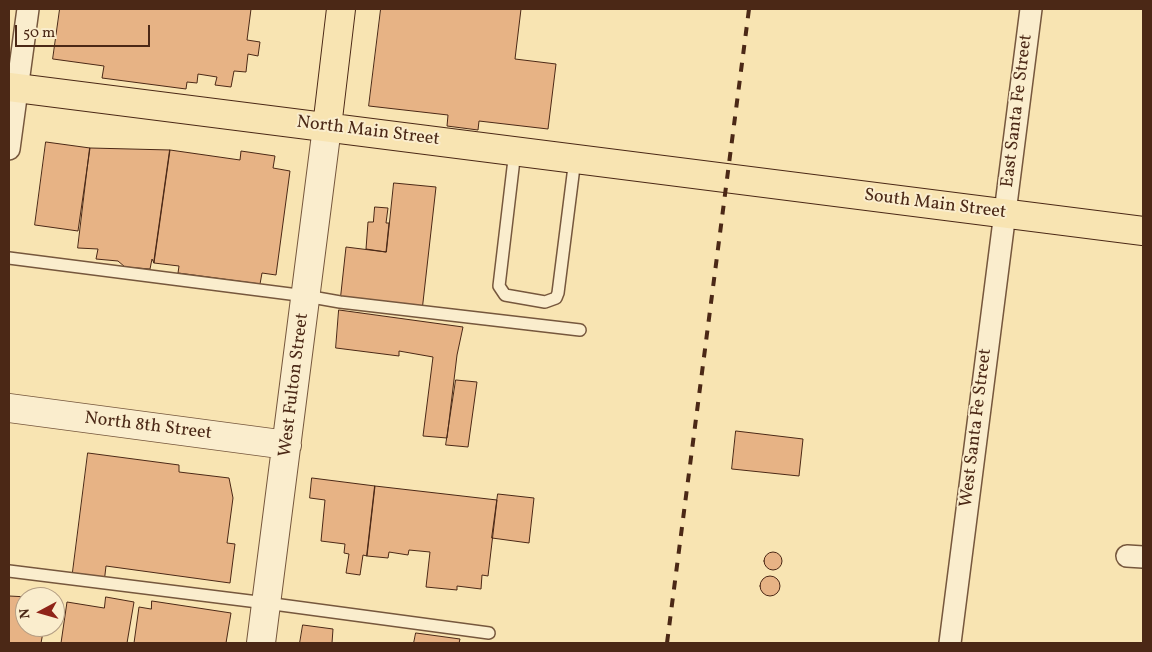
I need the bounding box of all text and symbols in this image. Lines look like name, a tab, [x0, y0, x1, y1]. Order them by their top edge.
scale bar	[18, 15, 152, 47]
text: 50 m	[23, 23, 55, 44]
street label: East Santa Fe Street	[998, 33, 1038, 189]
street label: North Main Street	[295, 113, 441, 151]
street label: South Main Street	[863, 186, 1007, 224]
street label: West Fulton Street	[275, 312, 315, 458]
street label: West Santa Fe Street	[957, 347, 997, 509]
street label: North 8th Street	[83, 408, 213, 446]
north arrow	[15, 587, 65, 637]
text: N	[16, 607, 36, 620]

